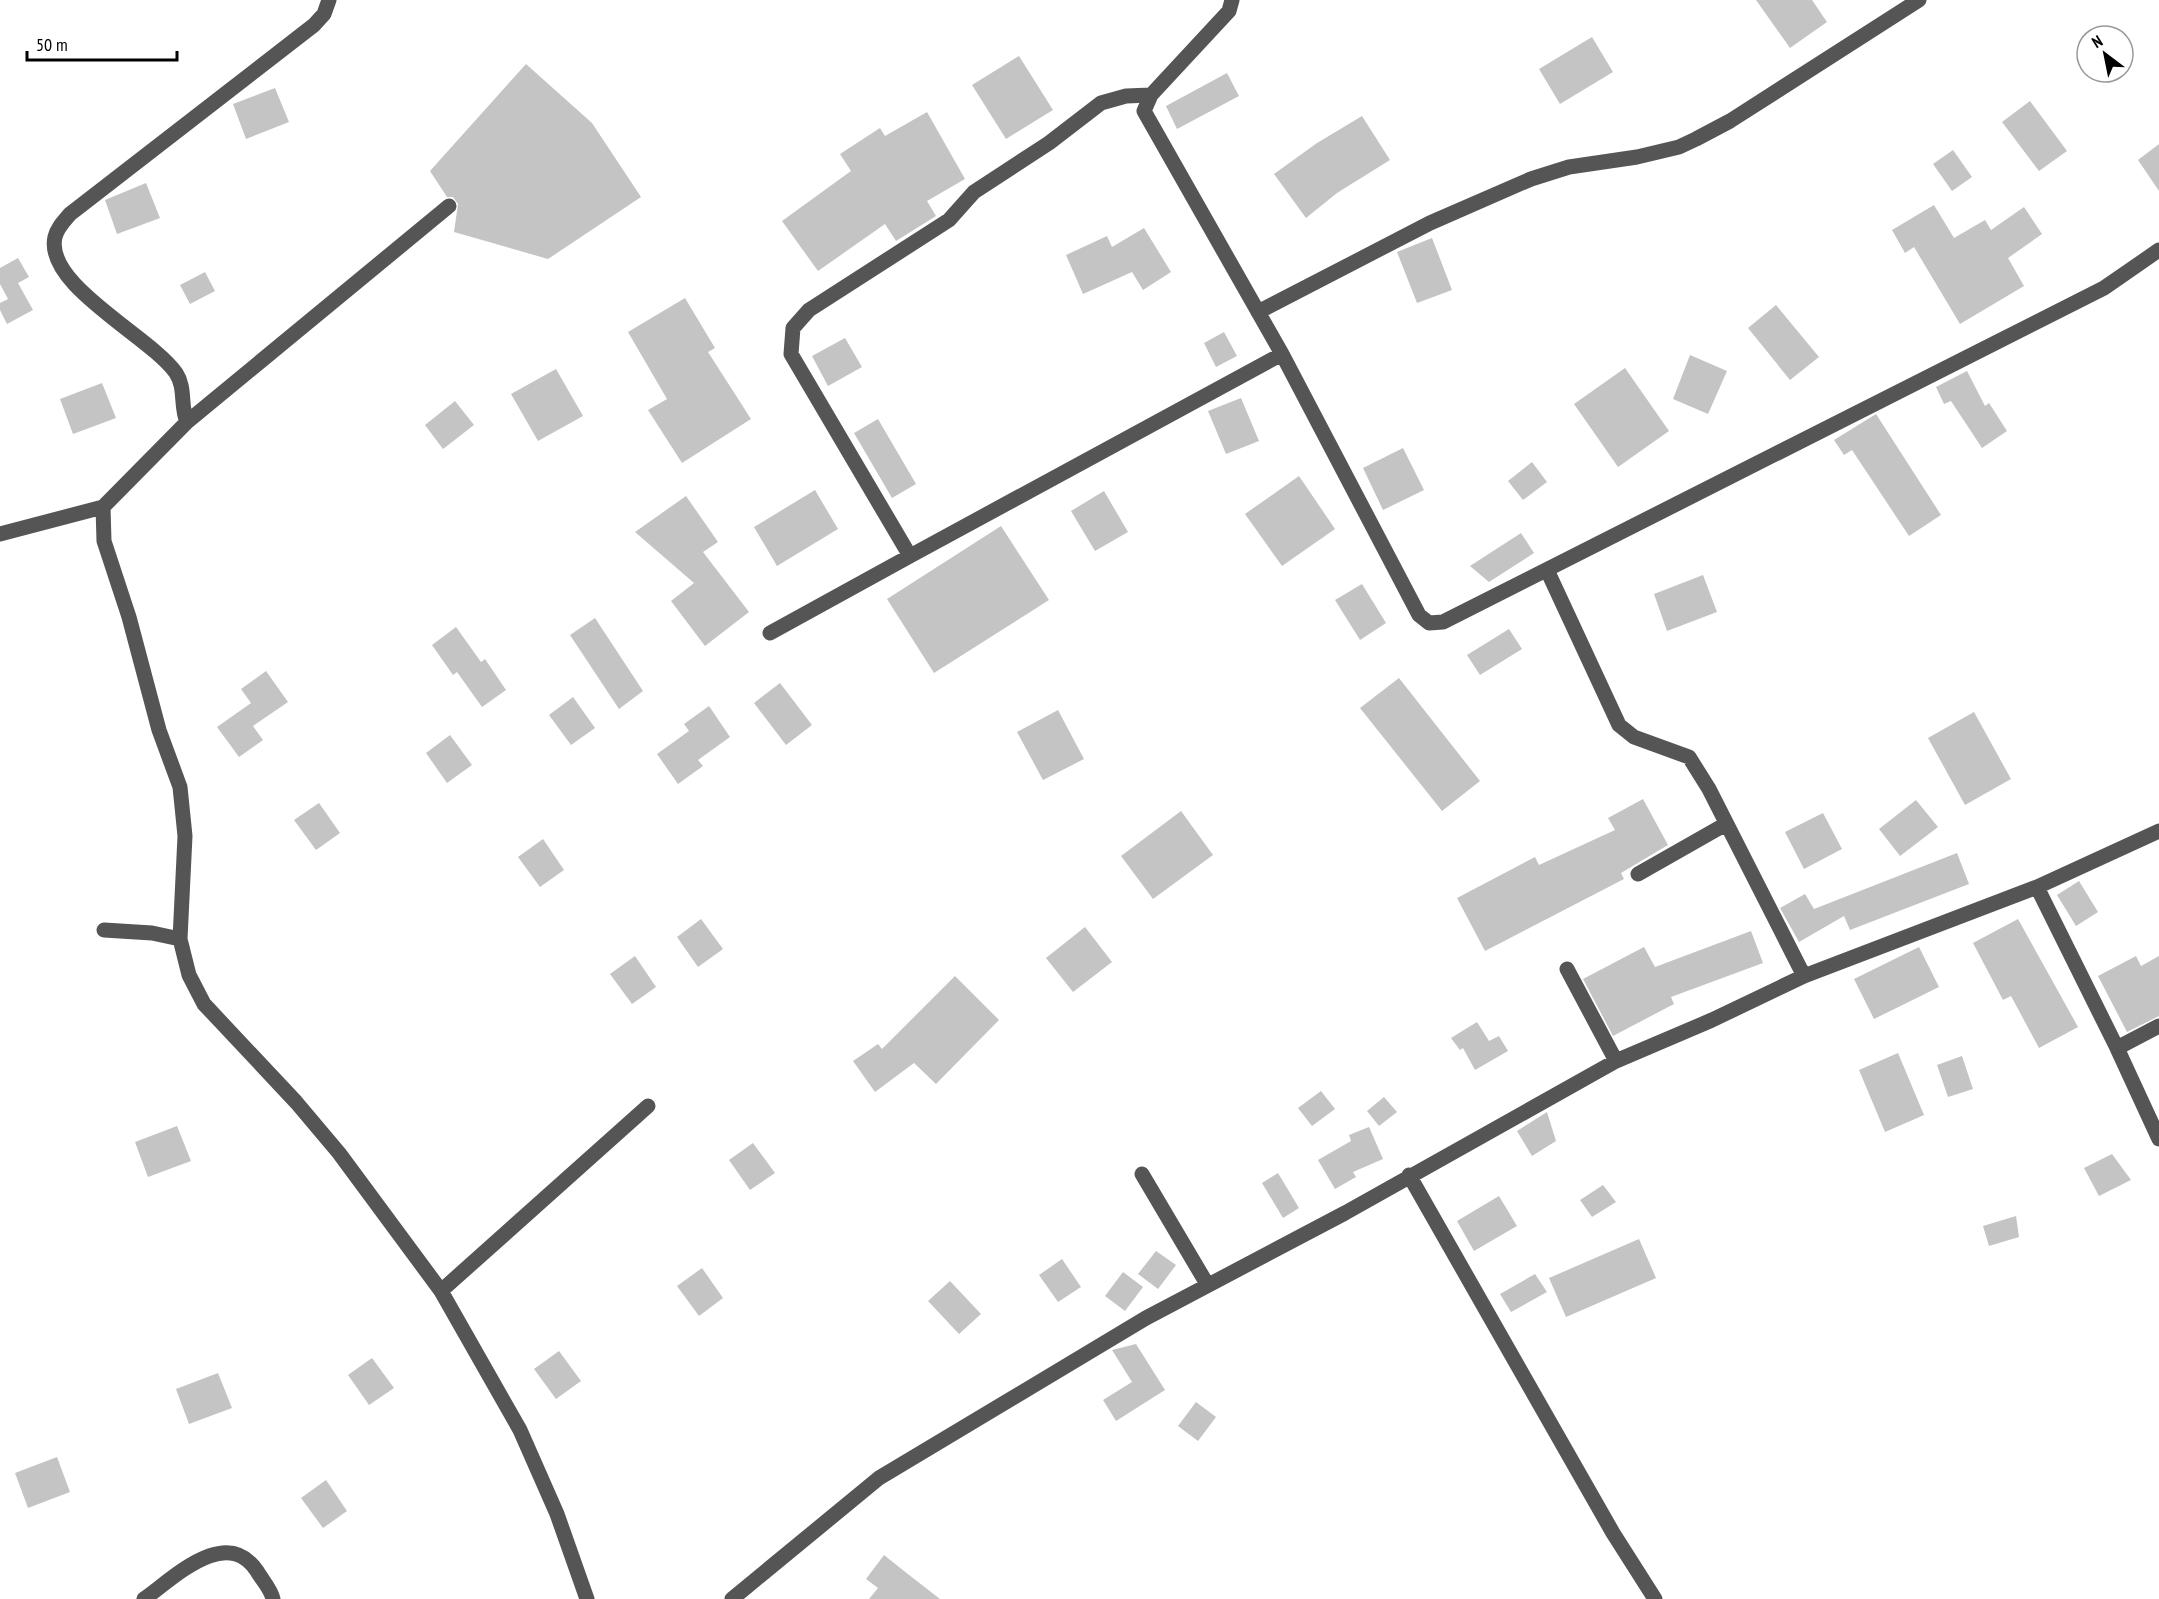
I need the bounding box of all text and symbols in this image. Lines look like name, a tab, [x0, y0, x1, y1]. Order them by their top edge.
scale bar	[27, 24, 177, 62]
north arrow	[2075, 24, 2135, 84]
text: N	[2088, 31, 2106, 52]
text: 50 m	[36, 33, 68, 56]

